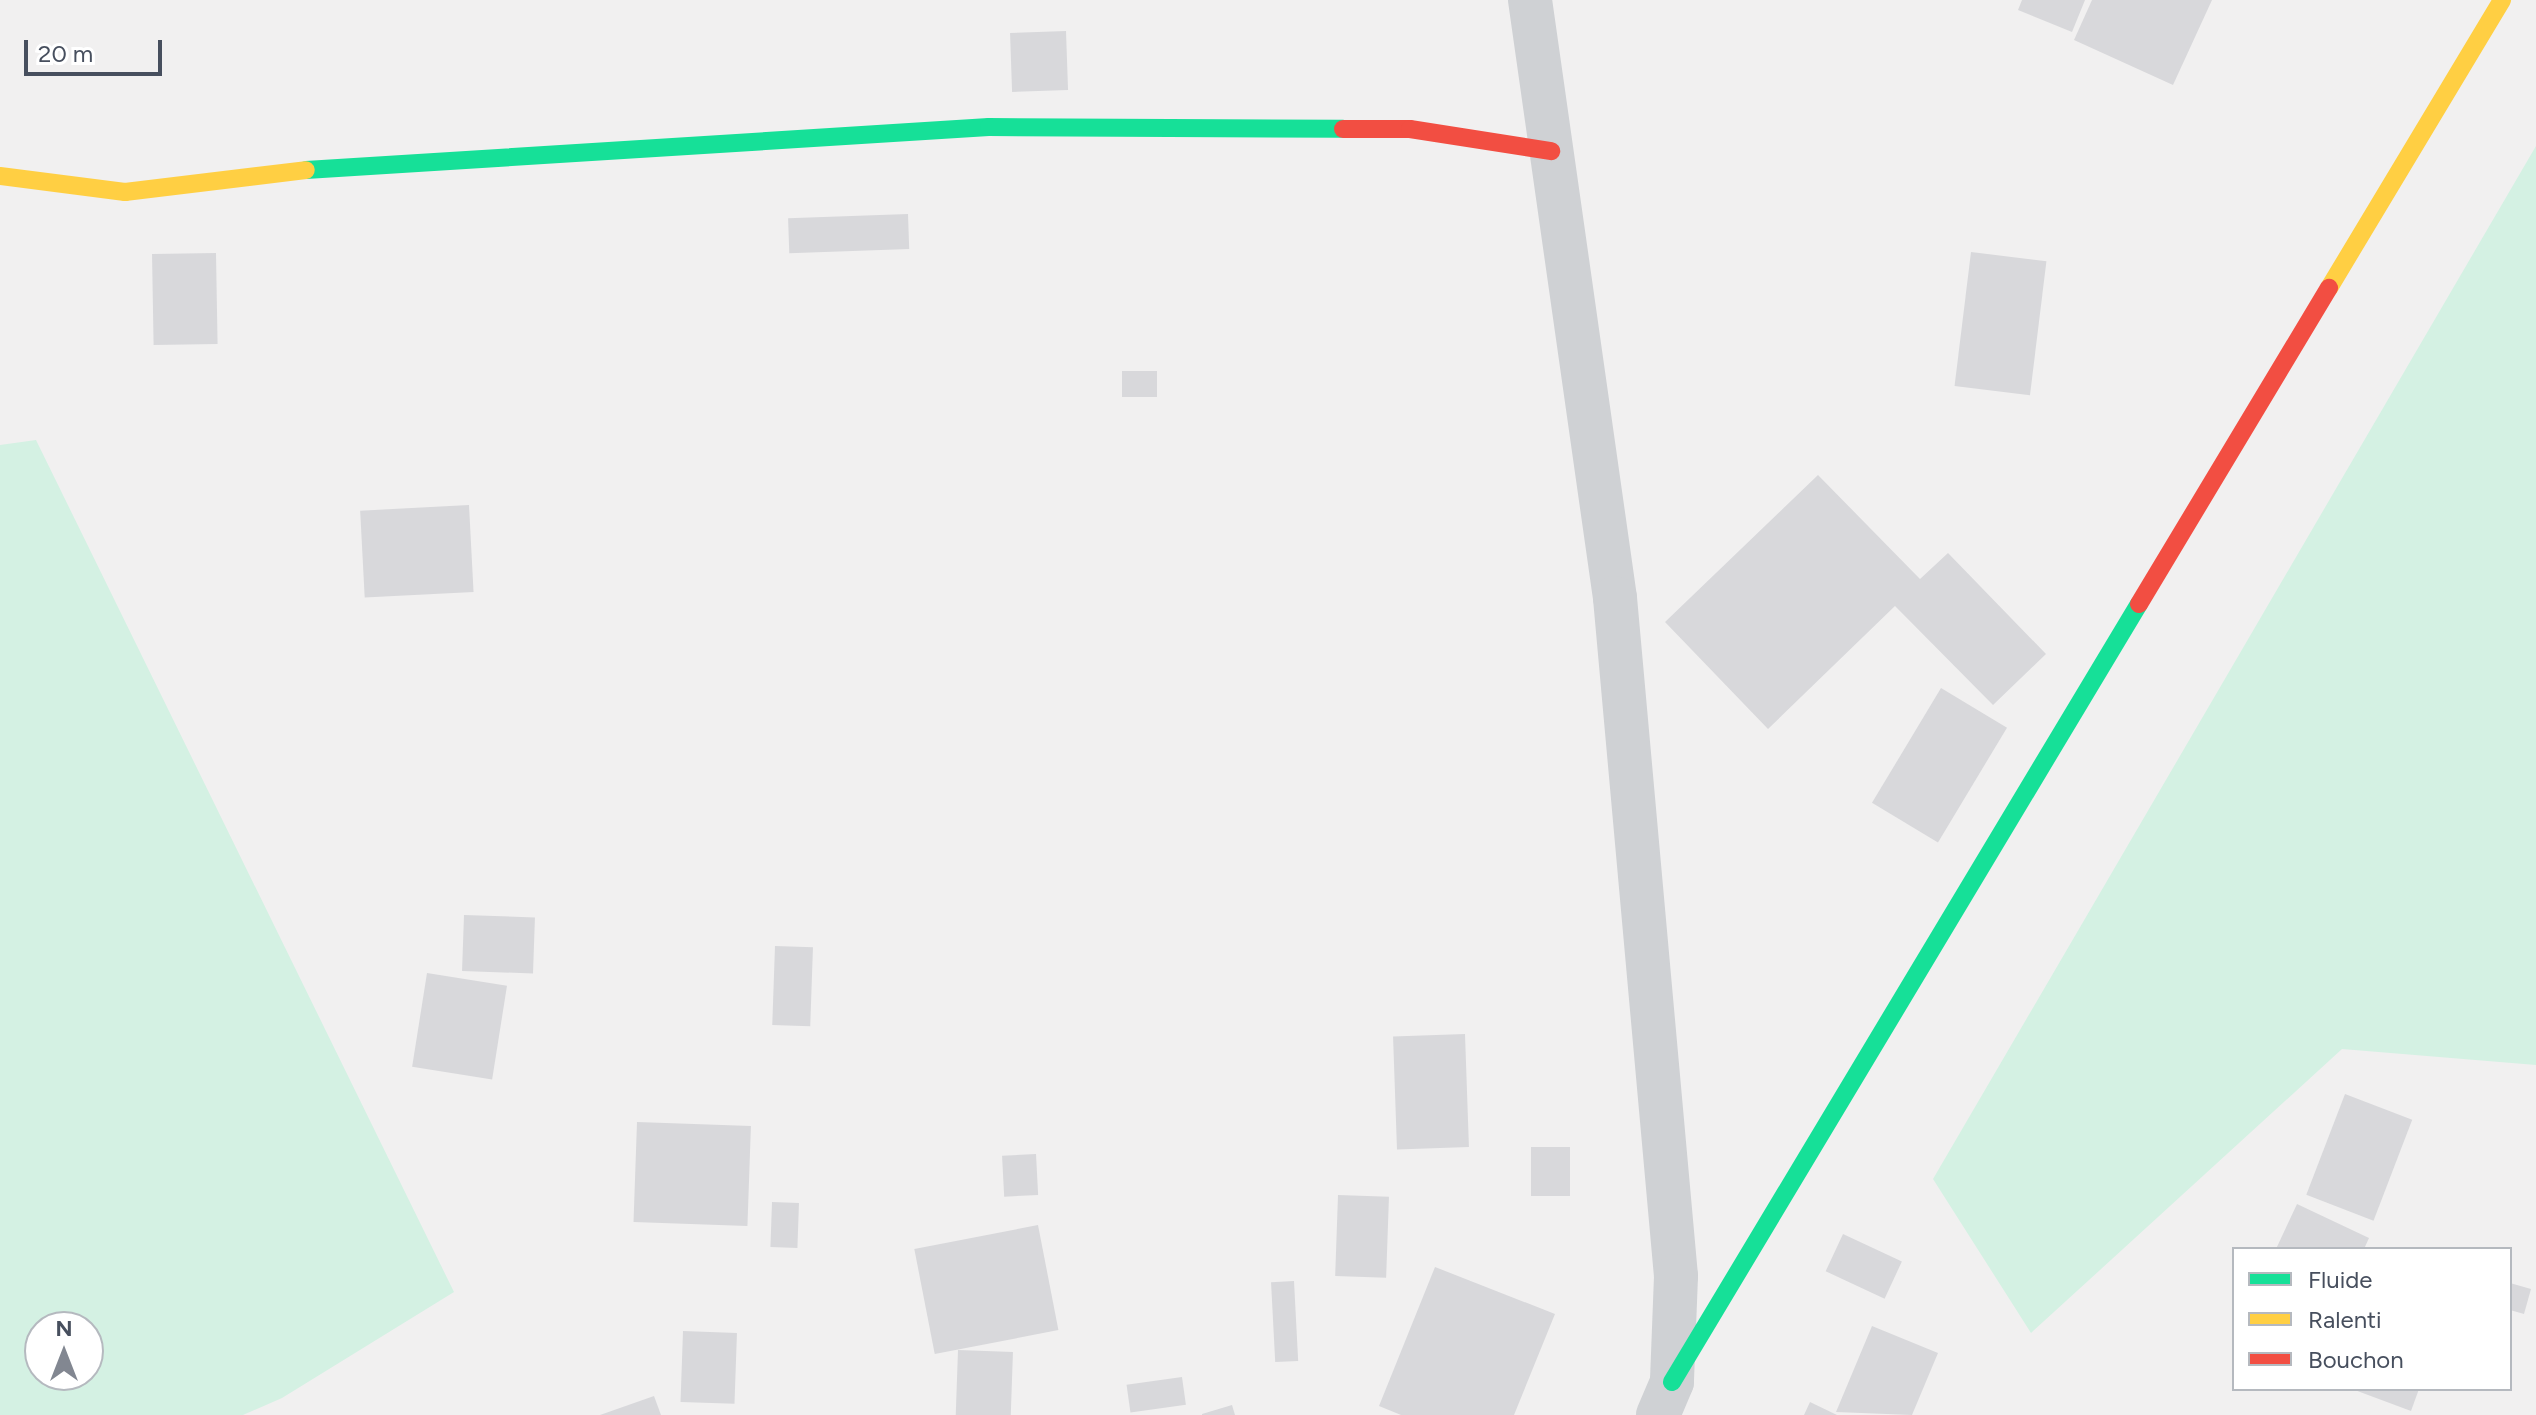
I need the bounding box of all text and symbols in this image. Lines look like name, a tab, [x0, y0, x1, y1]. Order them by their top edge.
scale bar	[28, 24, 166, 74]
text: 20 m	[38, 39, 93, 68]
legend	[2232, 1247, 2512, 1391]
text: Fluide	[2308, 1265, 2372, 1294]
text: Ralenti	[2308, 1305, 2382, 1334]
north arrow	[24, 1311, 104, 1391]
text: N	[55, 1315, 73, 1342]
text: Bouchon	[2308, 1345, 2404, 1374]

